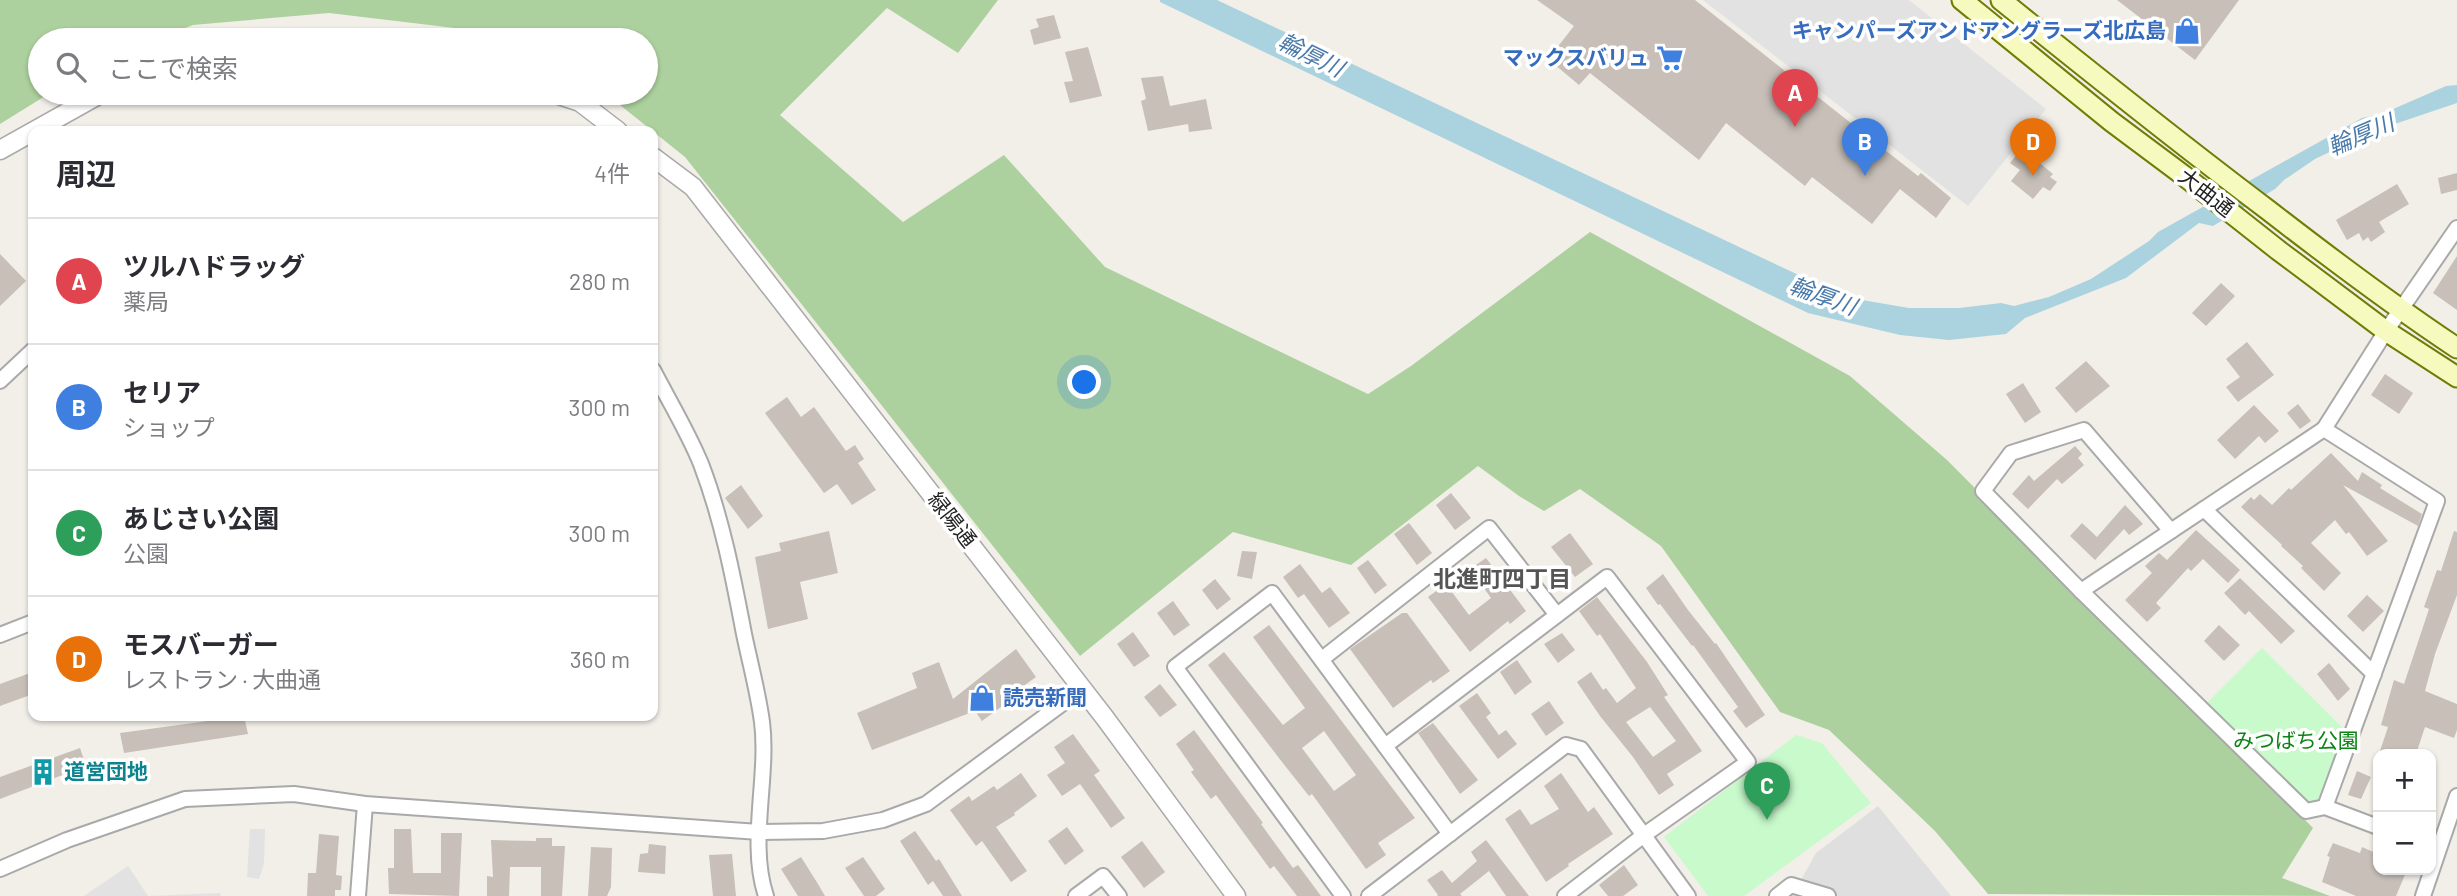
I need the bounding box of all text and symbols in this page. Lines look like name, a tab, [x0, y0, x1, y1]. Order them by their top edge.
shop icon: キャンパーズアンドアングラーズ北広島	[2172, 16, 2202, 46]
place label: キャンパーズアンドアングラーズ北広島	[1792, 17, 2166, 42]
water label: 輪厚川	[1274, 26, 1351, 83]
search box	[28, 28, 658, 105]
supermarket icon: マックスバリュ	[1655, 43, 1685, 73]
place label: マックスバリュ	[1503, 44, 1649, 69]
icon: search	[52, 48, 90, 86]
text: ここで検索	[108, 52, 238, 83]
pin: A	[1772, 69, 1818, 127]
water label: 輪厚川	[2323, 107, 2401, 160]
pin: B	[1842, 118, 1888, 176]
pin: D	[2010, 118, 2056, 176]
text: 周辺	[56, 155, 116, 191]
text: 4件	[594, 159, 630, 187]
street label: 大曲通	[2174, 163, 2239, 221]
text: ツルハドラッグ	[123, 250, 305, 281]
text: A	[71, 267, 87, 295]
text: 280 m	[569, 267, 630, 295]
water label: 輪厚川	[1786, 270, 1863, 321]
text: 薬局	[123, 287, 169, 315]
your location	[1067, 365, 1101, 399]
text: セリア	[123, 376, 201, 407]
text: B	[72, 393, 86, 421]
text: 300 m	[569, 393, 630, 421]
text: ショップ	[123, 413, 215, 441]
street label: 緑陽通	[924, 487, 982, 552]
text: あじさい公園	[123, 502, 279, 533]
text: C	[72, 519, 86, 547]
text: 300 m	[569, 519, 630, 547]
text: 公園	[123, 539, 169, 567]
district label: 北進町四丁目	[1433, 564, 1571, 592]
text: モスバーガー	[123, 628, 279, 659]
text: D	[72, 645, 86, 673]
text: 360 m	[570, 645, 630, 673]
text: レストラン · 大曲通	[123, 665, 321, 693]
shop icon: 読売新聞	[967, 683, 997, 713]
place label: 読売新聞	[1003, 684, 1087, 709]
park label: みつばち公園	[2233, 727, 2359, 752]
map controls	[2373, 749, 2436, 875]
button: +	[2373, 749, 2436, 812]
building icon: 道営団地	[28, 757, 58, 787]
place label: 道営団地	[64, 758, 148, 783]
pin: C	[1744, 762, 1790, 820]
button: −	[2373, 812, 2436, 875]

